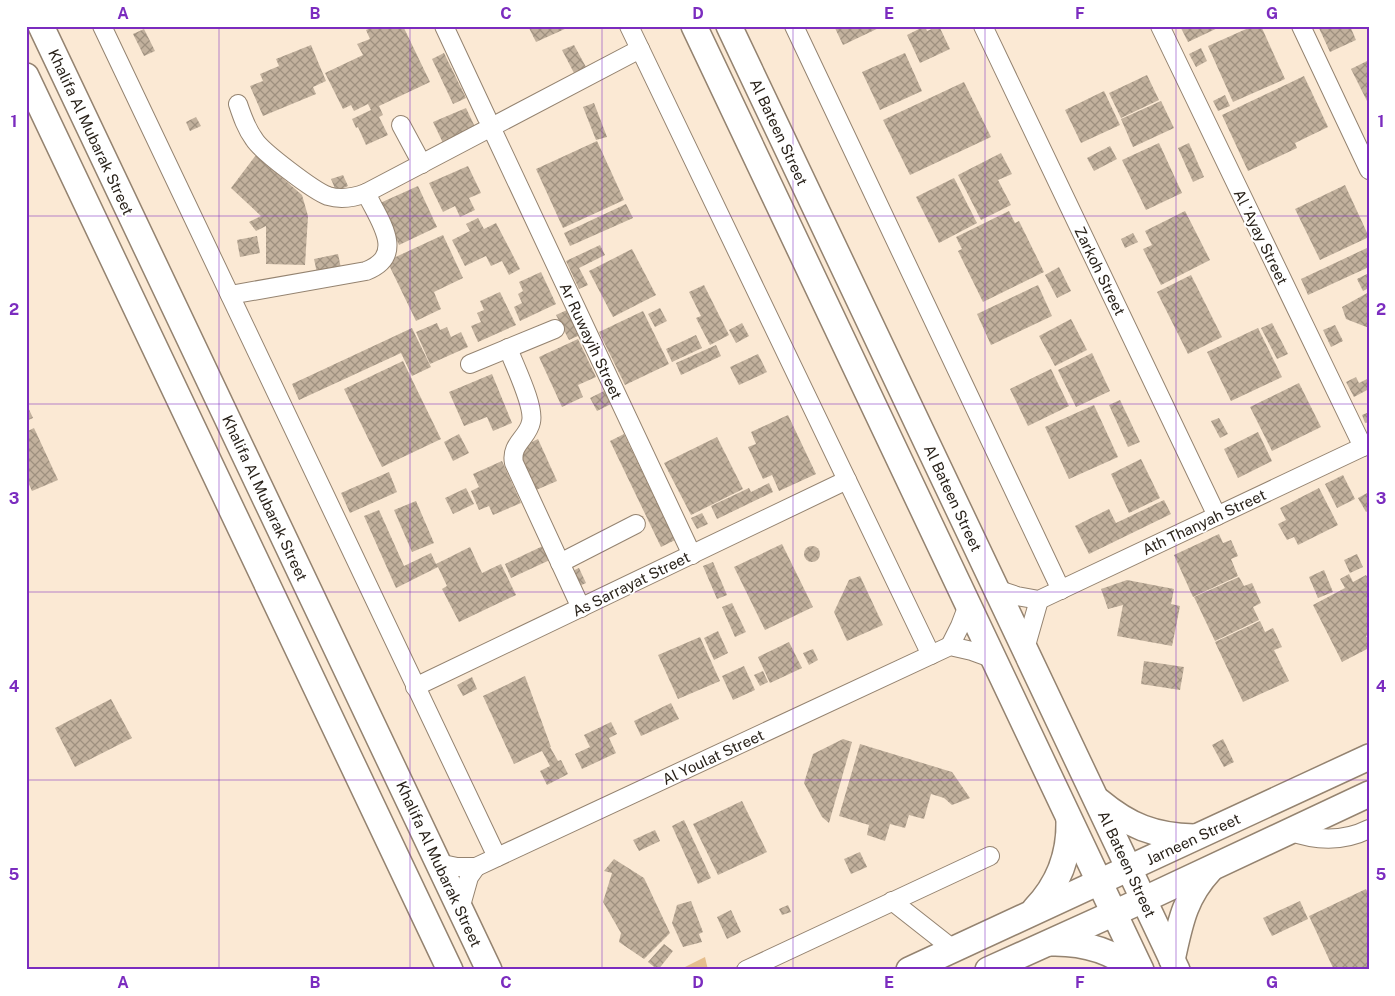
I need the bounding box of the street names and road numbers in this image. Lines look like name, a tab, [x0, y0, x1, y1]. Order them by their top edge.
street label: Khalifa Al Mubarak Street	[45, 46, 137, 218]
street label: Al Bateen Street	[747, 76, 811, 188]
street label: Al 'Ayay Street	[1231, 187, 1291, 287]
street label: Zarkoh Street	[1071, 224, 1129, 318]
street label: Ar Ruwayih Street	[557, 280, 625, 402]
street label: Khalifa Al Mubarak Street	[219, 412, 311, 584]
street label: Al Bateen Street	[921, 442, 985, 554]
street label: Ath Thanyah Street	[1139, 486, 1269, 558]
street label: As Sarrayat Street	[570, 548, 693, 620]
street label: Al Youlat Street	[660, 726, 767, 788]
street label: Khalifa Al Mubarak Street	[393, 778, 485, 950]
street label: Al Bateen Street	[1095, 808, 1159, 920]
street label: Jarneen Street	[1143, 810, 1243, 868]

